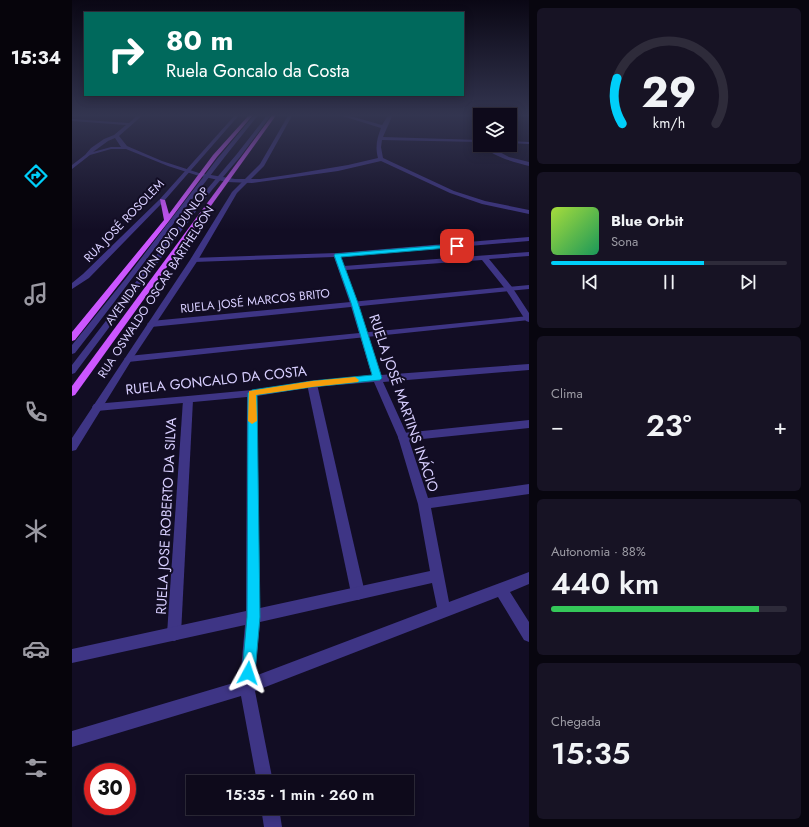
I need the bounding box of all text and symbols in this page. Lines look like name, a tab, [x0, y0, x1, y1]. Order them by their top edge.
text: 80 m	[166, 20, 233, 61]
icon: right	[100, 28, 152, 80]
text: 15:34	[11, 45, 61, 71]
text: Ruela Goncalo da Costa	[166, 58, 350, 84]
text: 29	[641, 62, 697, 123]
map controls	[473, 108, 517, 152]
button: layers	[473, 108, 517, 152]
text: km/h	[653, 112, 685, 132]
icon: directions	[22, 162, 50, 190]
street label: RUA JOSÉ ROSOLEM	[80, 175, 168, 266]
street label: AVENIDA JOHN BOYD DUNLOP	[101, 183, 214, 329]
street label: RUA OSWALDO OSCAR BARTHELSON	[93, 202, 219, 382]
text: Blue Orbit	[611, 210, 683, 232]
pin	[440, 229, 474, 263]
text: Sona	[611, 232, 638, 251]
icon: arrive	[446, 235, 468, 257]
icon: previous	[579, 271, 601, 293]
icon: pause	[658, 271, 680, 293]
icon: next	[737, 271, 759, 293]
icon: music	[22, 280, 50, 308]
street label: RUELA JOSÉ MARCOS BRITO	[179, 284, 331, 318]
street label: RUELA JOSÉ MARTINS INÁCIO	[364, 311, 444, 495]
street label: RUELA GONCALO DA COSTA	[124, 360, 308, 399]
text: Clima	[551, 384, 583, 403]
icon: phone	[22, 398, 50, 426]
text: 23°	[646, 404, 691, 447]
text: −	[551, 410, 564, 442]
text: +	[773, 410, 787, 442]
street label: RUELA JOSE ROBERTO DA SILVA	[151, 416, 181, 615]
icon: climate	[22, 517, 50, 545]
text: Autonomia · 88%	[551, 542, 646, 561]
text: 440 km	[551, 562, 659, 605]
icon: car	[22, 635, 50, 663]
position arrow	[227, 652, 269, 694]
text: Chegada	[551, 712, 601, 731]
text: 15:35	[551, 732, 630, 775]
icon: filters	[22, 754, 50, 782]
speed limit sign: 30	[84, 763, 136, 815]
text: 15:35 · 1 min · 260 m	[226, 784, 374, 806]

